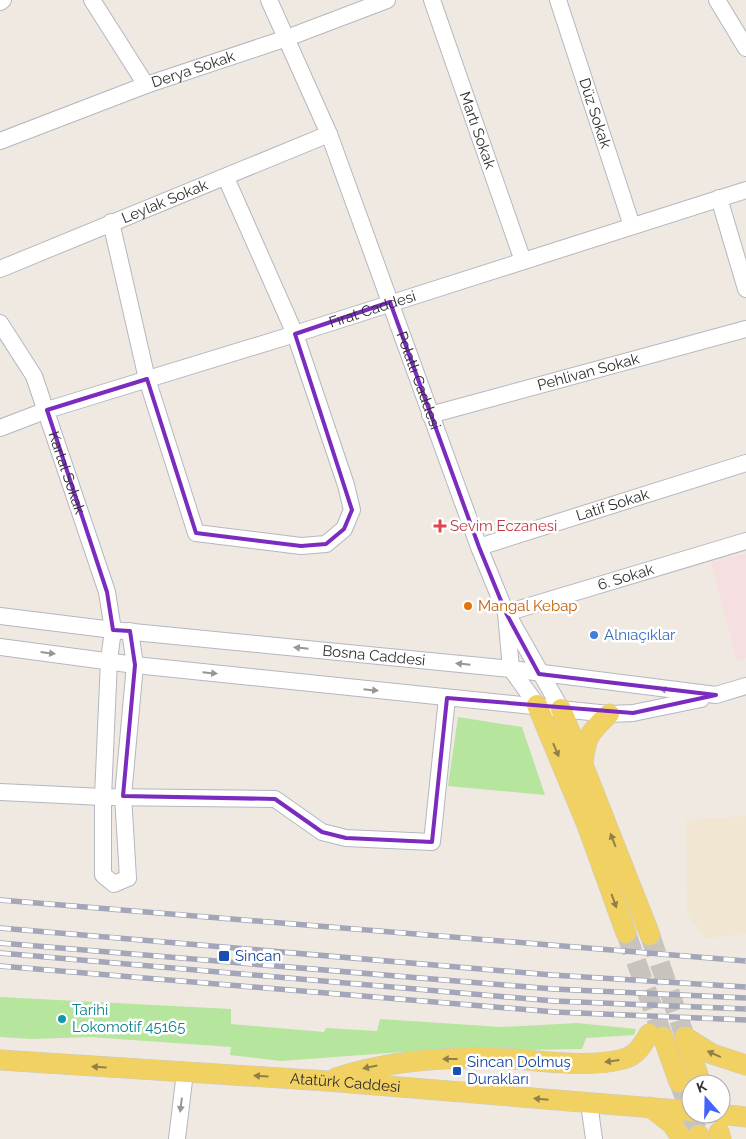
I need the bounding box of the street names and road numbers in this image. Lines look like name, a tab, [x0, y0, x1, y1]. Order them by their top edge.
street label: Derya Sokak	[149, 47, 237, 92]
street label: Düz Sokak	[575, 76, 615, 151]
street label: Martı Sokak	[456, 89, 499, 171]
street label: Leylak Sokak	[119, 176, 210, 227]
street label: Fırat Caddesi	[327, 287, 418, 332]
street label: Polatlı Caddesi	[392, 329, 445, 432]
street label: Pehlivan Sokak	[535, 349, 641, 394]
street label: Kartal Sokak	[44, 429, 89, 516]
street label: Latif Sokak	[574, 485, 651, 525]
street label: 6. Sokak	[595, 560, 656, 594]
street label: Bosna Caddesi	[322, 642, 426, 670]
street label: Atatürk Caddesi	[290, 1070, 401, 1096]

